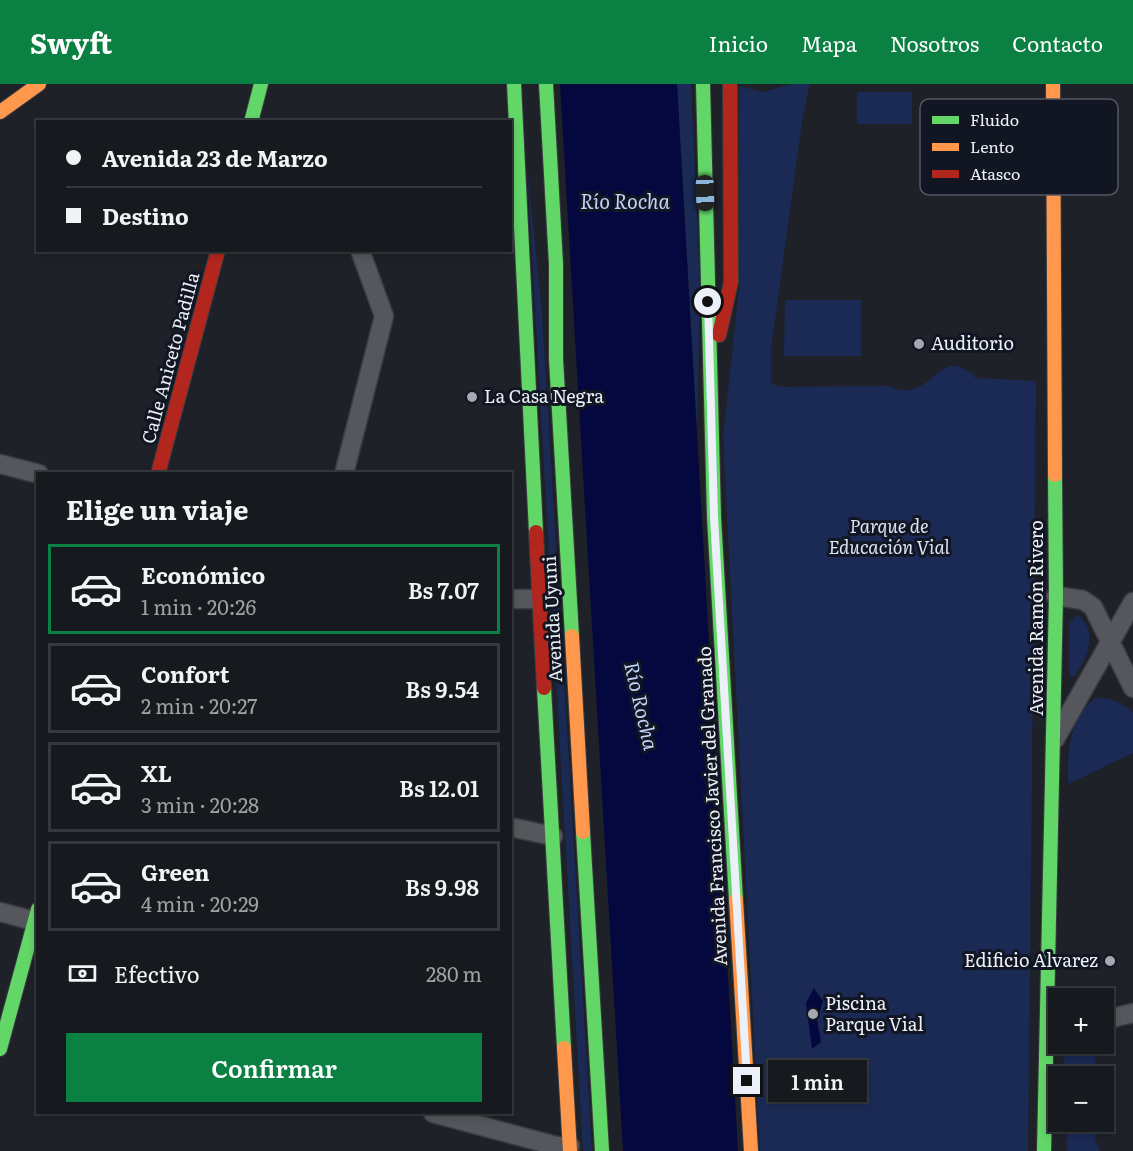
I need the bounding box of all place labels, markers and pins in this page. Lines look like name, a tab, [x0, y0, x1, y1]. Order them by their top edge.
place label: Auditorio	[931, 329, 1014, 356]
marker: Auditorio	[912, 337, 926, 351]
place label: La Casa Negra	[484, 382, 604, 409]
marker: La Casa Negra	[465, 390, 479, 404]
place label: Edificio Alvarez	[964, 946, 1098, 973]
marker: Edificio Alvarez	[1103, 954, 1117, 968]
place label: Piscina Parque Vial	[825, 989, 923, 1037]
marker: Piscina Parque Vial	[806, 1007, 820, 1021]

